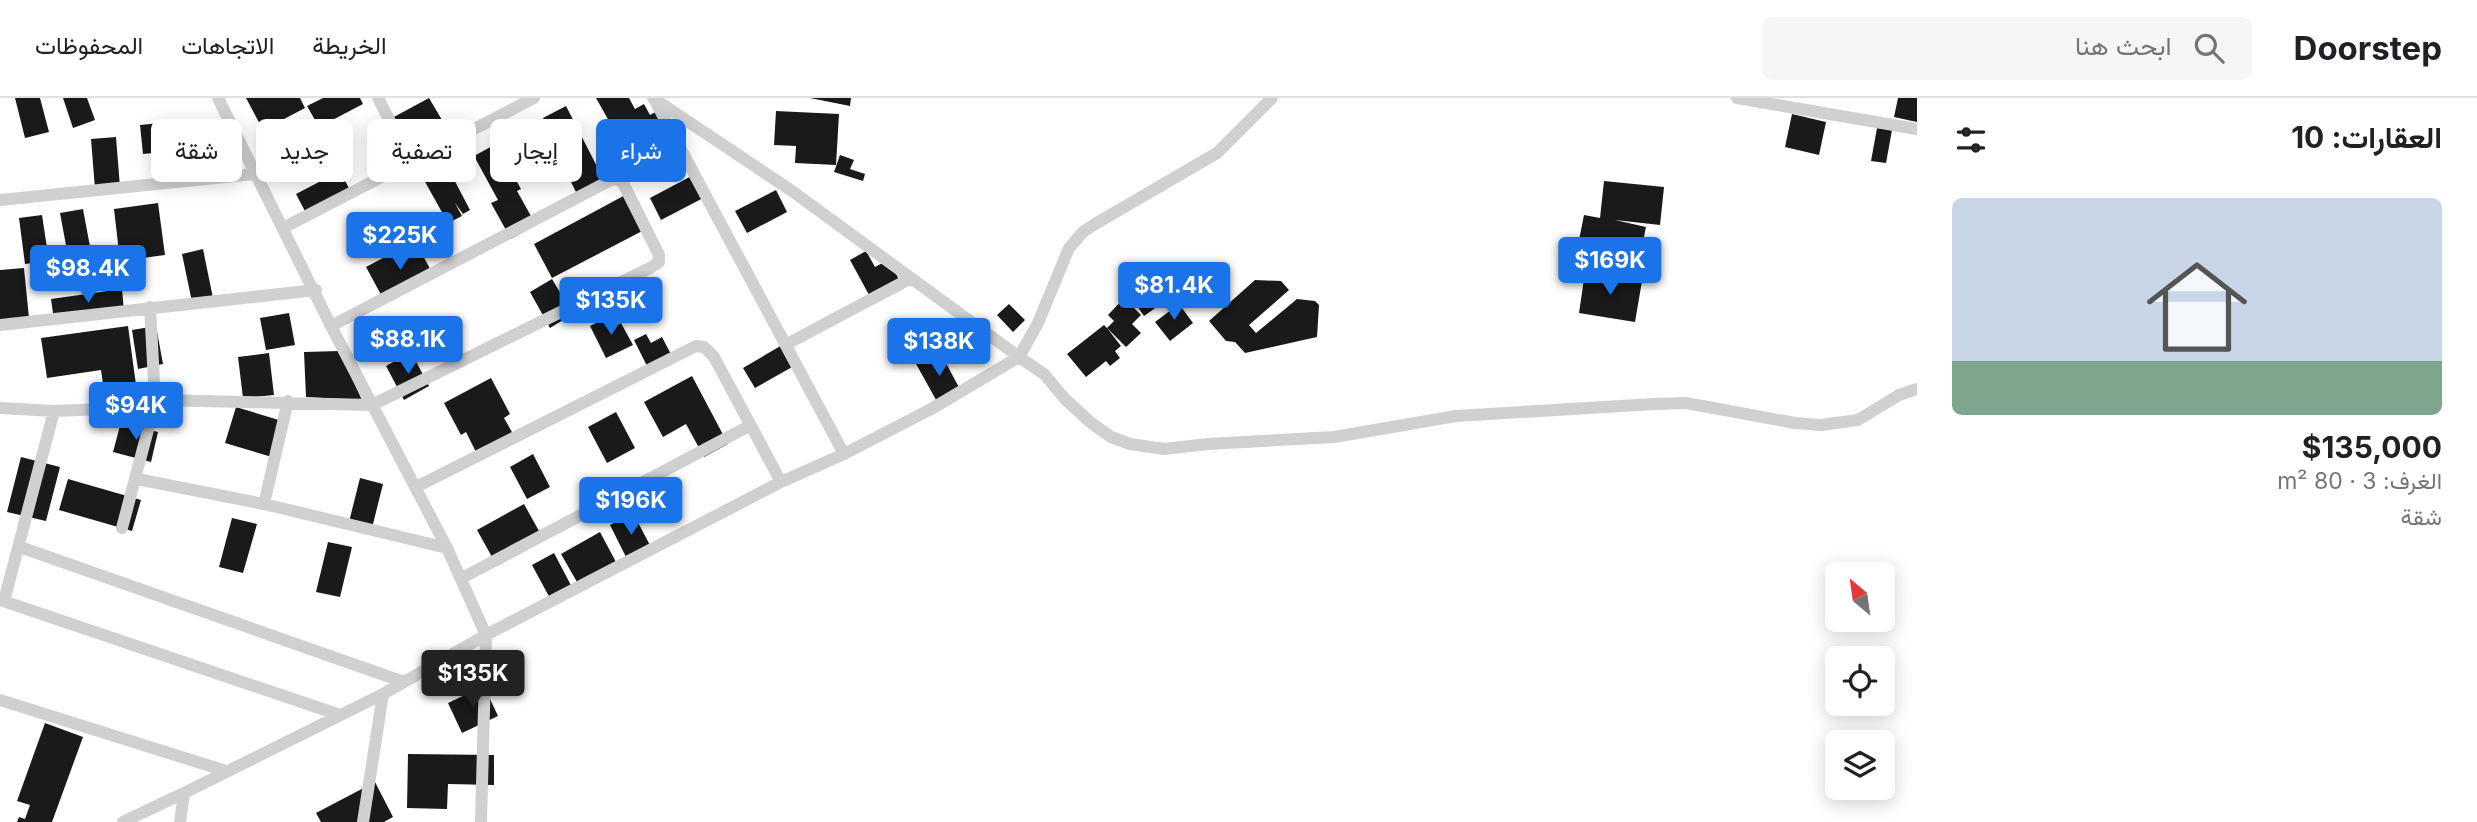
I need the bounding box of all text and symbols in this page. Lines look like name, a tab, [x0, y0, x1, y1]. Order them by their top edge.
search box	[1762, 17, 2252, 80]
text: Doorstep	[2294, 28, 2442, 68]
icon: search	[2190, 29, 2228, 67]
text: ابحث هنا	[2075, 30, 2172, 61]
text: المحفوظات	[35, 31, 143, 60]
text: الاتجاهات	[181, 31, 274, 60]
text: الخريطة	[312, 31, 387, 60]
chip: شقة	[151, 119, 242, 182]
chip: جديد	[256, 119, 353, 182]
chip: تصفية	[367, 119, 476, 182]
chip: إيجار	[490, 119, 582, 182]
chip: شراء	[596, 119, 686, 182]
text: العقارات: 10	[2291, 119, 2442, 155]
icon: filters	[1952, 121, 1990, 159]
pin: $225K	[351, 212, 449, 272]
text: $225K	[362, 221, 438, 249]
pin: $169K	[1561, 238, 1659, 297]
icon: home	[2134, 244, 2260, 370]
pin: $98.4K	[31, 246, 145, 305]
text: $169K	[1574, 246, 1646, 274]
text: $98.4K	[46, 254, 130, 282]
pin: $81.4K	[1117, 262, 1231, 322]
text: $81.4K	[1134, 271, 1214, 299]
pin: $135K	[562, 278, 660, 337]
text: $135K	[575, 286, 647, 314]
pin: $88.1K	[351, 316, 465, 376]
pin: $138K	[890, 318, 988, 378]
text: $88.1K	[370, 325, 446, 353]
text: $138K	[903, 327, 975, 355]
pin: $94K	[95, 382, 177, 442]
text: $94K	[105, 391, 167, 419]
text: $135,000	[2302, 429, 2442, 465]
text: الغرف: 3 · 80 m²	[2277, 467, 2442, 495]
pin: $196K	[582, 478, 680, 537]
text: $196K	[595, 486, 667, 514]
text: شقة	[2400, 503, 2442, 531]
north arrow	[1825, 562, 1895, 632]
map controls	[1825, 562, 1895, 800]
button: locate	[1825, 646, 1895, 716]
pin: $135K	[424, 650, 522, 710]
text: $135K	[437, 659, 509, 687]
button: layers	[1825, 730, 1895, 800]

